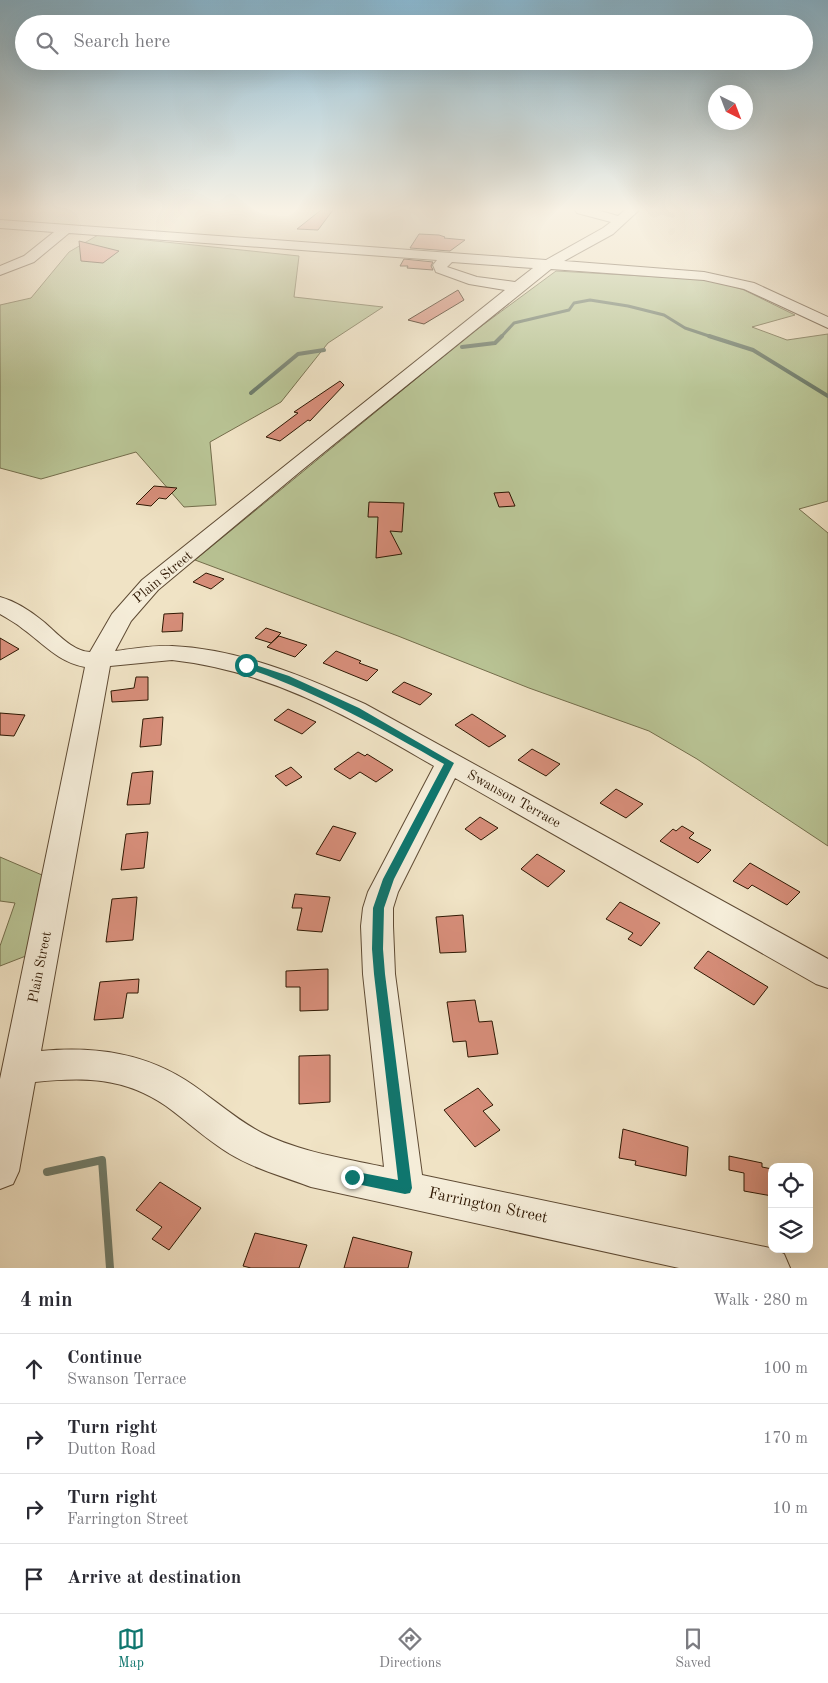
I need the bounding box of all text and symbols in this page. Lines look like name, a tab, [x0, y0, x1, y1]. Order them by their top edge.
search box	[15, 15, 813, 70]
icon: search	[33, 29, 61, 57]
text: Search here	[73, 33, 170, 52]
north arrow	[708, 85, 753, 130]
street label: Plain Street	[131, 548, 195, 606]
route start	[235, 654, 258, 677]
street label: Swanson Terrace	[465, 768, 563, 830]
street label: Plain Street	[26, 930, 54, 1004]
map controls	[768, 1163, 813, 1253]
button: locate	[768, 1163, 813, 1208]
route end	[341, 1166, 364, 1189]
street label: Farrington Street	[427, 1186, 549, 1227]
button: layers	[768, 1208, 813, 1253]
text: 4 min	[20, 1290, 73, 1311]
text: Walk · 280 m	[713, 1293, 808, 1309]
text: Continue	[67, 1349, 142, 1368]
icon: ahead	[20, 1355, 48, 1383]
text: 100 m	[763, 1361, 808, 1377]
text: Swanson Terrace	[67, 1372, 186, 1388]
text: Turn right	[67, 1419, 157, 1438]
icon: right	[20, 1425, 48, 1453]
text: 170 m	[763, 1431, 808, 1447]
text: Dutton Road	[67, 1442, 156, 1458]
text: Turn right	[67, 1489, 157, 1508]
icon: right	[20, 1495, 48, 1523]
text: 10 m	[772, 1501, 808, 1517]
text: Farrington Street	[67, 1512, 188, 1528]
icon: arrive	[20, 1565, 48, 1593]
text: Arrive at destination	[67, 1569, 241, 1588]
tab: Map	[117, 1625, 145, 1672]
tab: Directions	[379, 1625, 441, 1672]
tab: Saved	[675, 1625, 711, 1672]

